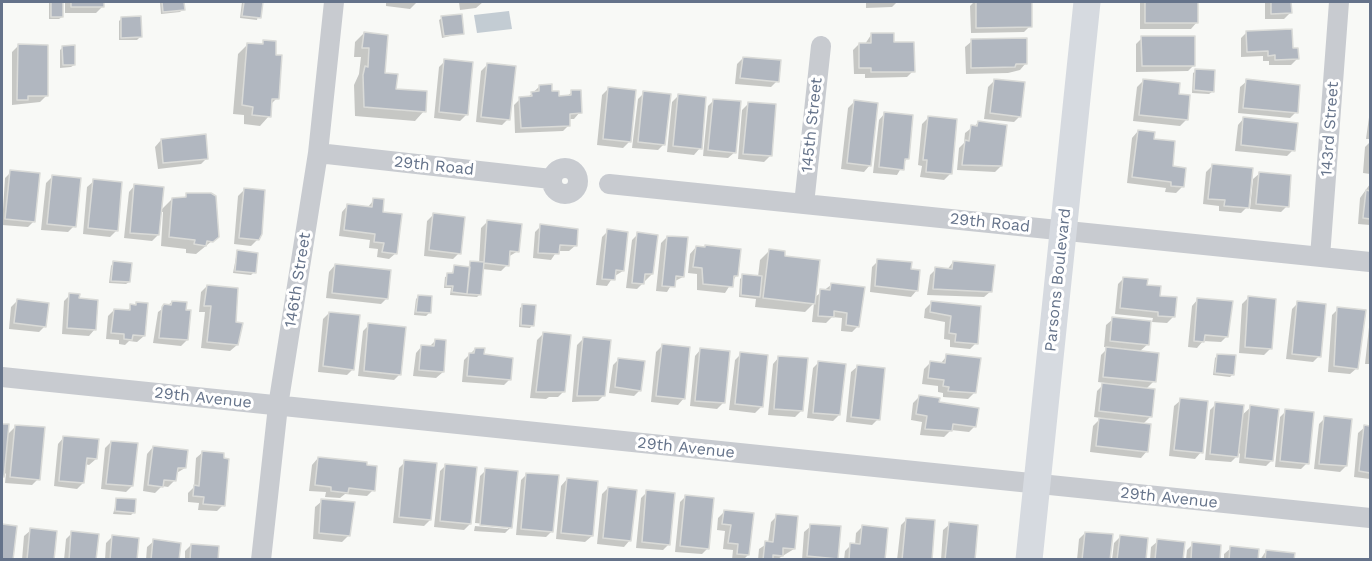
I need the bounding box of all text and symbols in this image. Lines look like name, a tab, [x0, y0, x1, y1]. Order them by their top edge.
street label: 145th Street	[797, 76, 827, 174]
street label: 143rd Street	[1317, 81, 1343, 177]
street label: 29th Road	[393, 152, 475, 180]
street label: Parsons Boulevard	[1041, 207, 1075, 353]
street label: 29th Road	[949, 209, 1031, 237]
street label: 146th Street	[281, 231, 315, 329]
street label: 29th Avenue	[153, 383, 253, 413]
street label: 29th Avenue	[636, 433, 736, 463]
street label: 29th Avenue	[1119, 483, 1219, 513]

